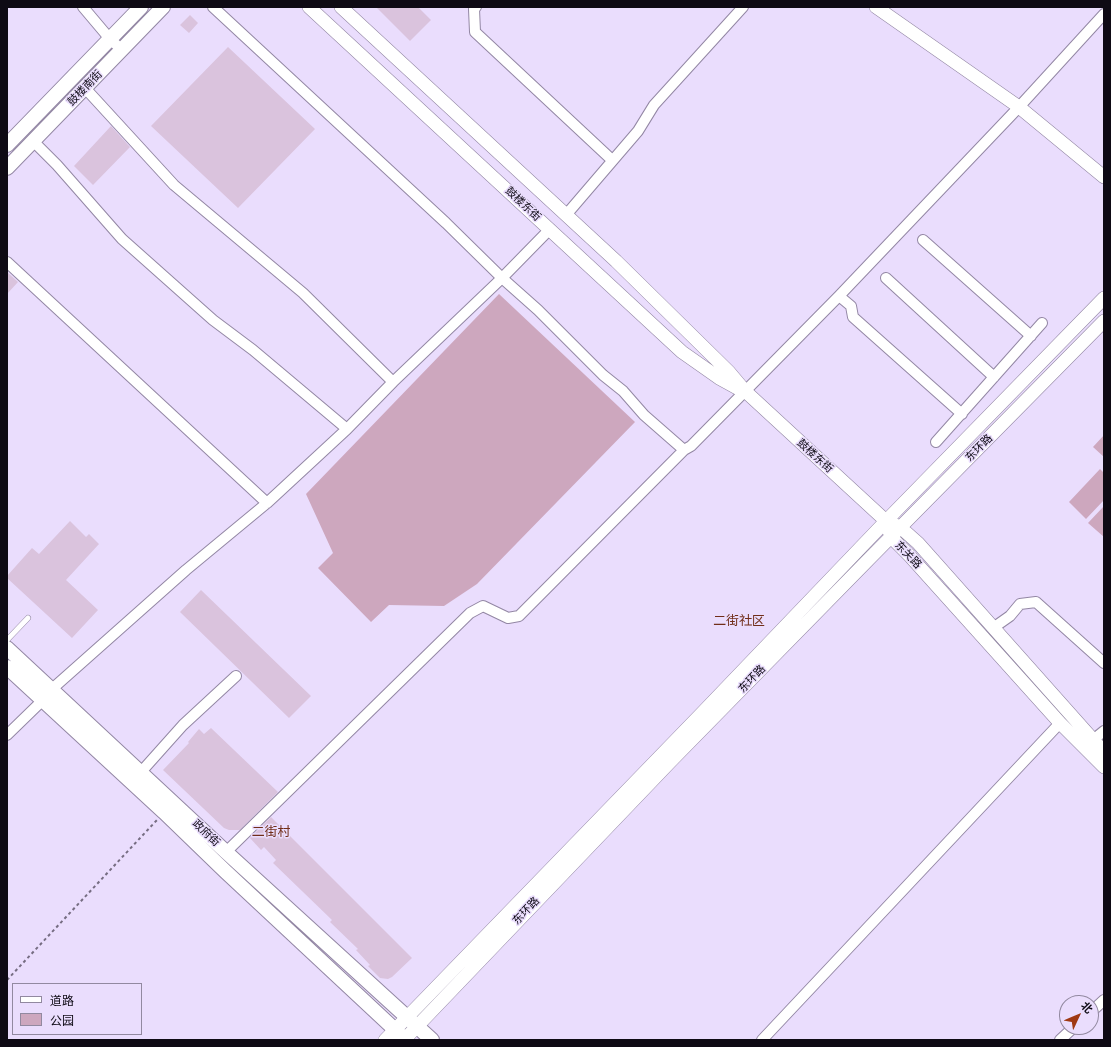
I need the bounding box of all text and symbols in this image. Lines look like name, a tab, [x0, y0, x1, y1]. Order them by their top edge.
street label: 鼓楼南街	[65, 68, 105, 108]
street label: 鼓楼东街	[502, 184, 544, 224]
street label: 东环路	[963, 432, 995, 464]
street label: 鼓楼东街	[794, 436, 836, 476]
street label: 东关路	[892, 539, 924, 571]
district label: 二街社区	[713, 613, 765, 629]
street label: 东环路	[736, 663, 768, 695]
street label: 政府街	[189, 817, 223, 849]
district label: 二街村	[252, 824, 290, 840]
street label: 东环路	[510, 895, 542, 927]
legend	[12, 983, 142, 1035]
text: 道路	[50, 993, 74, 1008]
north arrow	[1059, 995, 1099, 1035]
text: 北	[1078, 999, 1096, 1016]
text: 公园	[50, 1013, 74, 1028]

